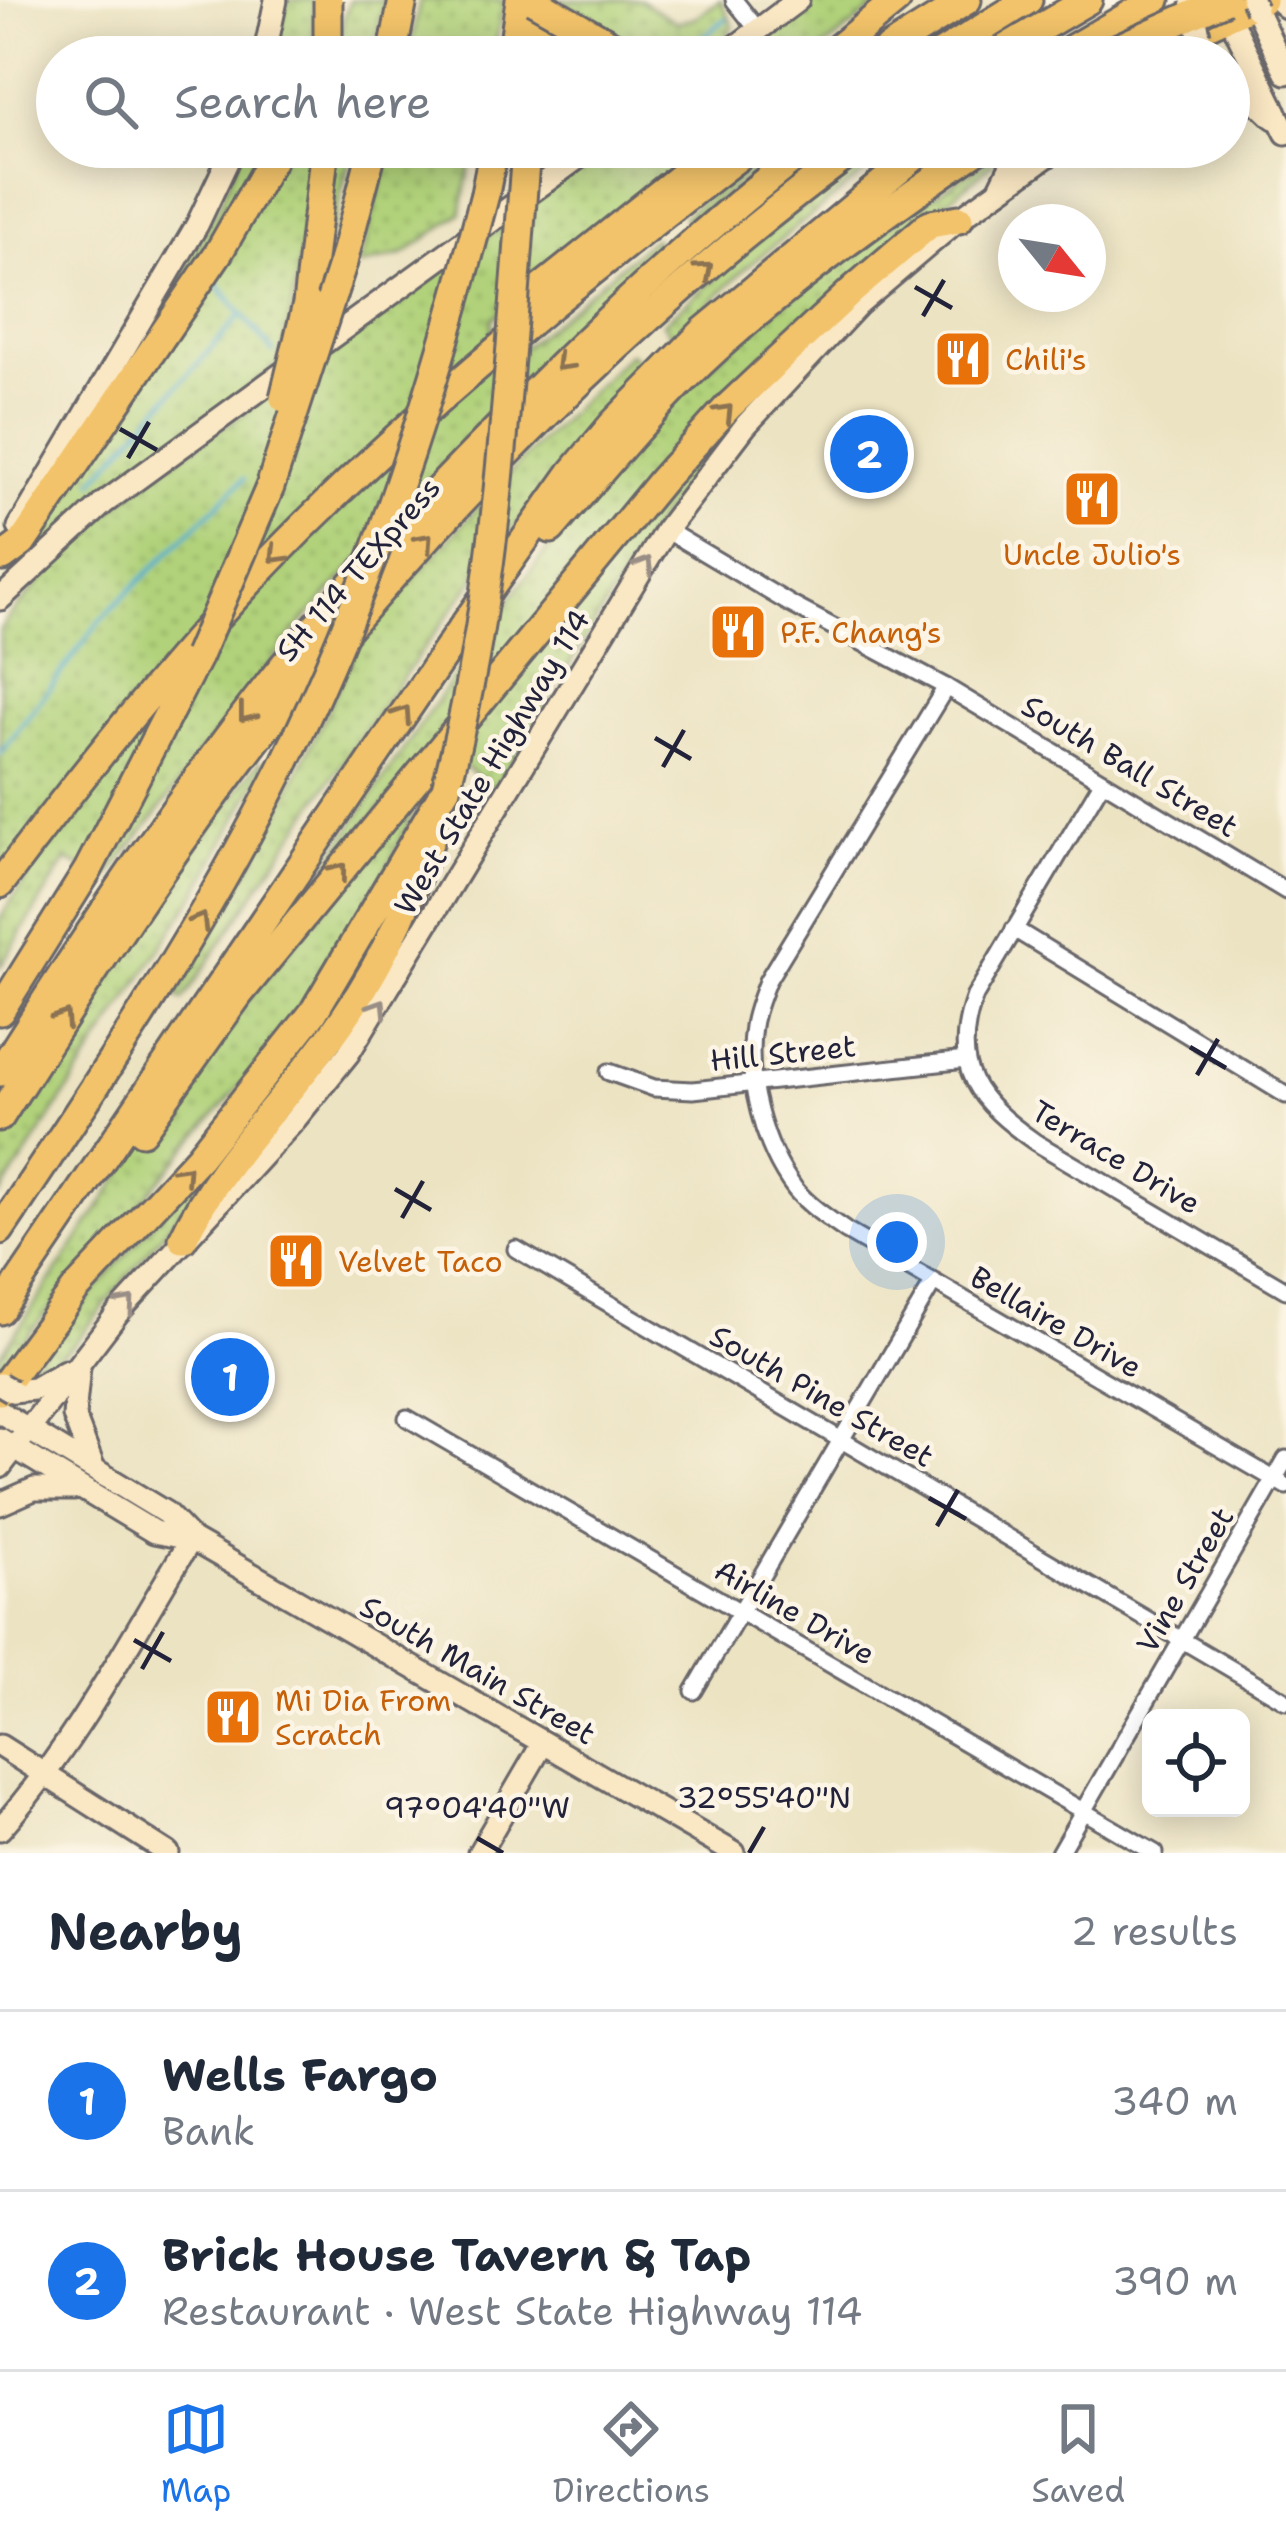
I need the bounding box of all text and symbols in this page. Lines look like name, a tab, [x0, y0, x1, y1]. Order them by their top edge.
search box	[36, 36, 1250, 168]
icon: search	[78, 69, 144, 135]
text: Search here	[174, 72, 431, 132]
north arrow	[998, 204, 1106, 312]
one-way arrow	[691, 263, 713, 284]
restaurant icon: Chili's	[932, 328, 994, 390]
place label: Chili's	[1005, 339, 1087, 380]
one-way arrow	[555, 349, 577, 371]
one-way arrow	[710, 404, 732, 426]
pin: 2	[830, 409, 908, 499]
street label: SH 114 TEXpress	[266, 468, 450, 670]
restaurant icon: Uncle Julio's	[1061, 468, 1123, 530]
one-way arrow	[411, 534, 432, 555]
place label: Uncle Julio's	[1003, 534, 1181, 575]
one-way arrow	[269, 541, 291, 563]
one-way arrow	[631, 556, 653, 578]
restaurant icon: P.F. Chang's	[707, 601, 769, 663]
street label: West State Highway 114	[384, 602, 600, 922]
place label: P.F. Chang's	[780, 612, 942, 653]
street label: South Ball Street	[1014, 685, 1246, 847]
one-way arrow	[239, 701, 260, 723]
one-way arrow	[389, 705, 411, 727]
one-way arrow	[325, 863, 347, 885]
one-way arrow	[186, 912, 209, 934]
one-way arrow	[365, 999, 387, 1021]
one-way arrow	[49, 1010, 71, 1032]
street label: Hill Street	[708, 1025, 858, 1081]
street label: Terrace Drive	[1024, 1090, 1208, 1224]
one-way arrow	[170, 1166, 191, 1187]
your location	[867, 1212, 927, 1272]
restaurant icon: Velvet Taco	[265, 1230, 327, 1292]
place label: Velvet Taco	[338, 1241, 503, 1282]
street label: Bellaire Drive	[963, 1256, 1149, 1388]
one-way arrow	[112, 1295, 134, 1317]
street label: South Pine Street	[703, 1315, 941, 1477]
pin: 1	[191, 1332, 269, 1422]
street label: Vine Street	[1127, 1500, 1243, 1660]
street label: Airline Drive	[707, 1550, 883, 1674]
street label: South Main Street	[353, 1586, 603, 1754]
place label: Mi Dia From Scratch	[275, 1680, 451, 1755]
restaurant icon: Mi Dia From Scratch	[202, 1686, 264, 1748]
map controls	[1142, 1709, 1250, 1817]
button: locate	[1142, 1709, 1250, 1817]
text: 32°55'40"N	[677, 1777, 851, 1818]
text: 97°04'40"W	[384, 1787, 570, 1828]
text: Nearby	[48, 1897, 243, 1965]
text: 2 results	[1071, 1905, 1238, 1957]
text: Wells Fargo	[162, 2045, 438, 2105]
text: 1	[78, 2075, 96, 2127]
text: 340 m	[1111, 2075, 1238, 2127]
text: Bank	[162, 2105, 255, 2157]
text: Brick House Tavern & Tap	[162, 2225, 751, 2285]
text: 2	[73, 2255, 101, 2307]
text: 390 m	[1112, 2255, 1238, 2307]
text: Restaurant · West State Highway 114	[162, 2285, 863, 2337]
tab: Map	[161, 2396, 231, 2513]
tab: Directions	[553, 2396, 710, 2513]
tab: Saved	[1032, 2396, 1125, 2513]

